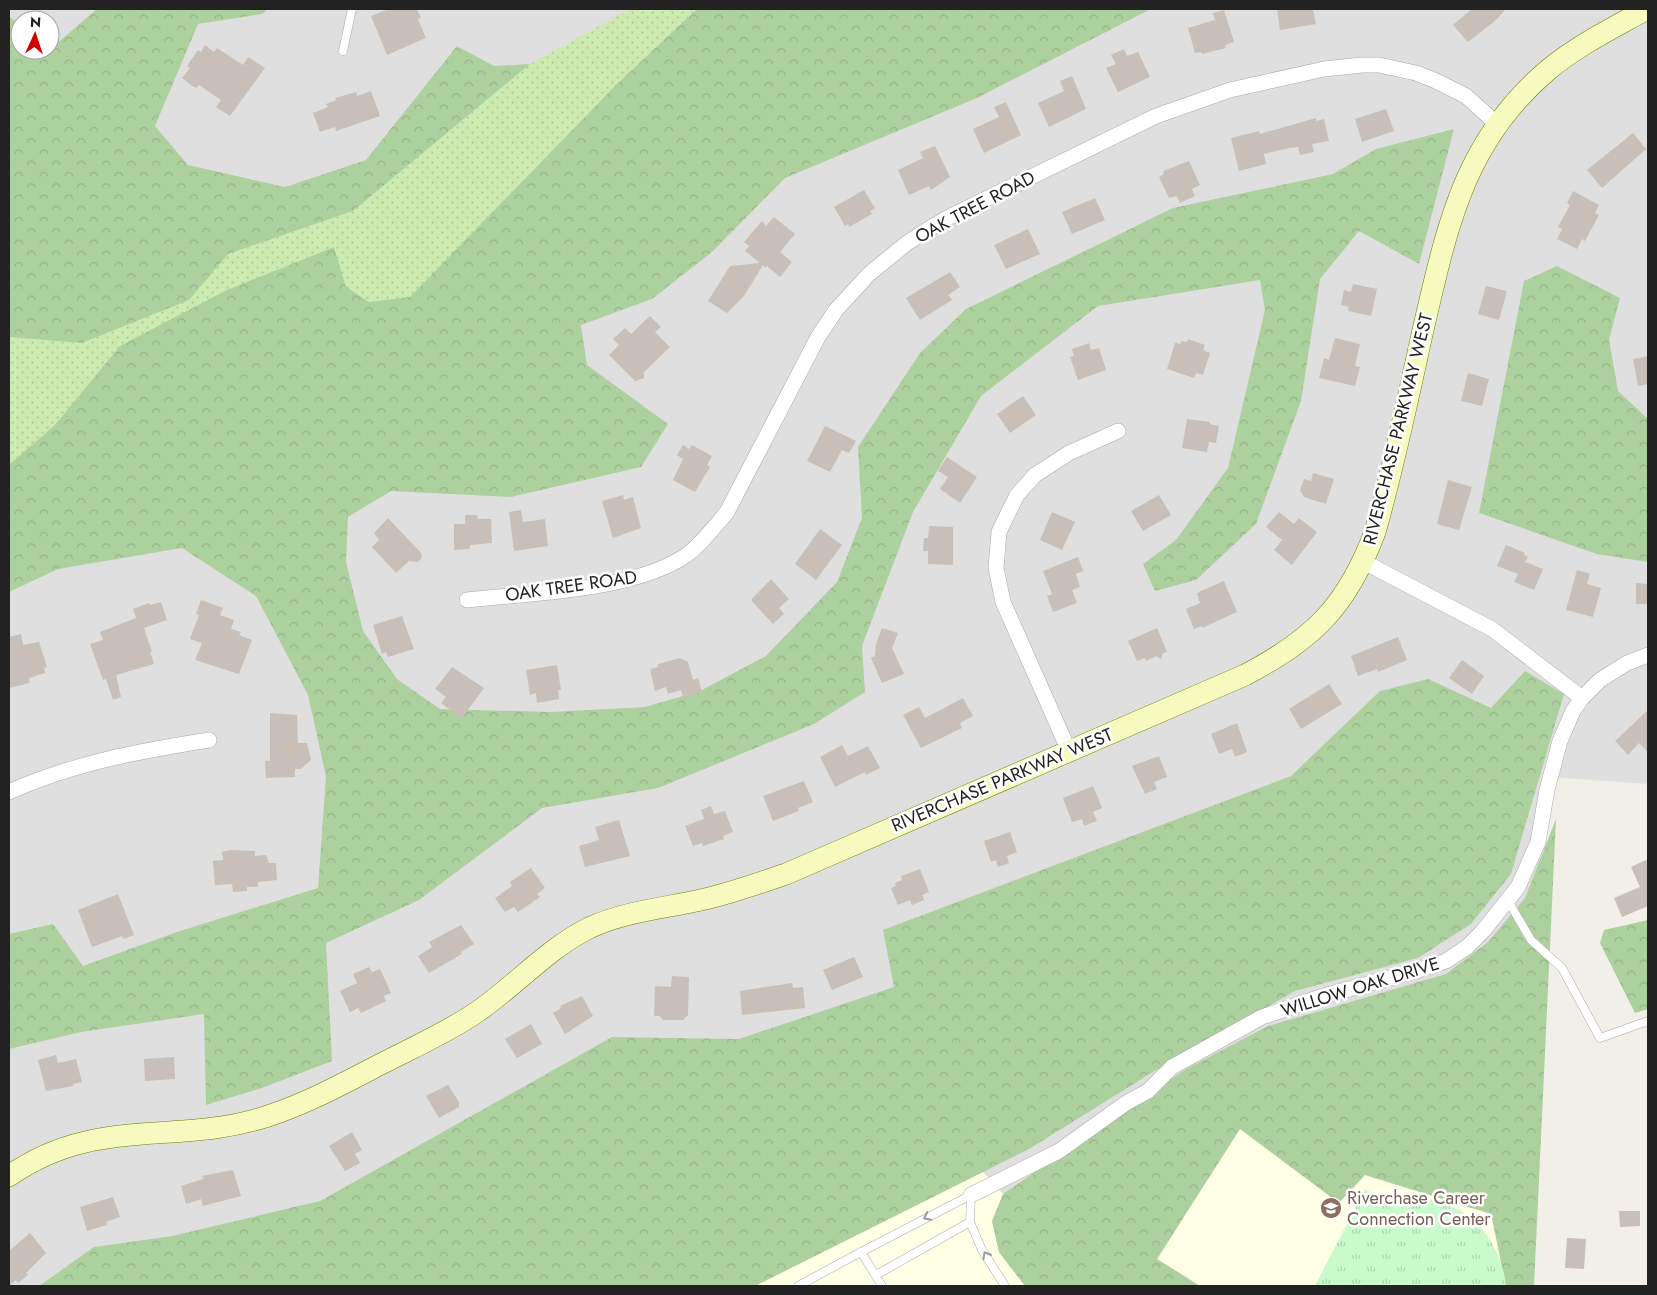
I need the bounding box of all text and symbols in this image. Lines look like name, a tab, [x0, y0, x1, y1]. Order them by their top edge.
north arrow	[10, 10, 60, 60]
text: N	[30, 12, 42, 32]
street label: OAK TREE ROAD	[910, 164, 1040, 250]
street label: RIVERCHASE PARKWAY WEST	[1357, 310, 1440, 548]
street label: OAK TREE ROAD	[504, 564, 638, 608]
street label: RIVERCHASE PARKWAY WEST	[887, 721, 1117, 838]
street label: WILLOW OAK DRIVE	[1278, 951, 1442, 1023]
place label: Riverchase Career Connection Center	[1347, 1185, 1491, 1232]
school or university icon: Riverchase Career Connection Center	[1319, 1196, 1343, 1220]
one-way arrow	[924, 1211, 933, 1221]
one-way arrow	[982, 1252, 992, 1261]

